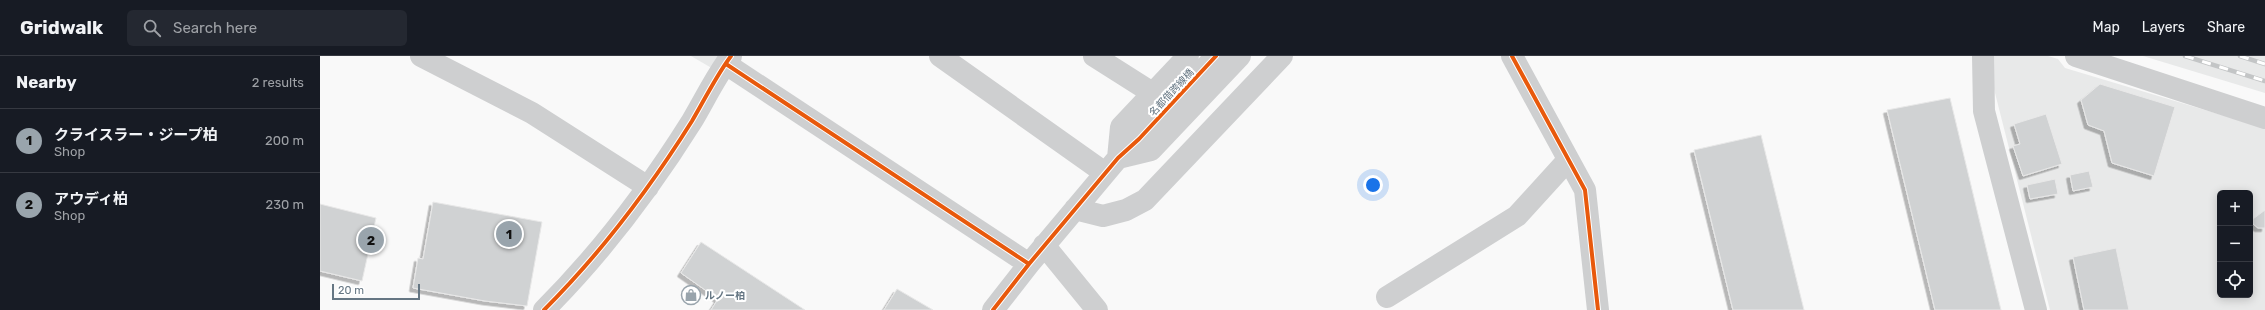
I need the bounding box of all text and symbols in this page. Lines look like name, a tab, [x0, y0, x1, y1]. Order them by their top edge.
search box	[127, 10, 407, 46]
text: Gridwalk	[20, 16, 103, 39]
icon: search	[141, 17, 163, 39]
text: Search here	[173, 19, 257, 37]
text: Map	[2093, 19, 2120, 36]
text: Layers	[2142, 19, 2185, 36]
text: Share	[2207, 19, 2245, 36]
street label: 名都借跨線橋	[1147, 67, 1197, 119]
text: Nearby	[16, 72, 77, 92]
text: 2 results	[252, 75, 304, 90]
text: クライスラー・ジープ柏	[54, 126, 218, 144]
text: 1	[26, 133, 32, 148]
text: 200 m	[265, 133, 304, 148]
text: Shop	[54, 144, 85, 159]
your location	[1363, 175, 1383, 195]
text: アウディ柏	[54, 190, 128, 208]
map controls	[2217, 190, 2253, 298]
button: +	[2217, 190, 2253, 226]
text: 2	[25, 197, 33, 212]
text: 230 m	[266, 197, 304, 212]
text: Shop	[54, 208, 85, 223]
pin: 1	[496, 219, 522, 249]
pin: 2	[358, 225, 384, 255]
button: −	[2217, 226, 2253, 262]
button: locate	[2217, 262, 2253, 298]
scale bar	[332, 282, 420, 301]
text: 20 m	[338, 284, 364, 297]
shop icon: ルノー柏	[680, 284, 702, 306]
place label: ルノー柏	[705, 290, 745, 302]

